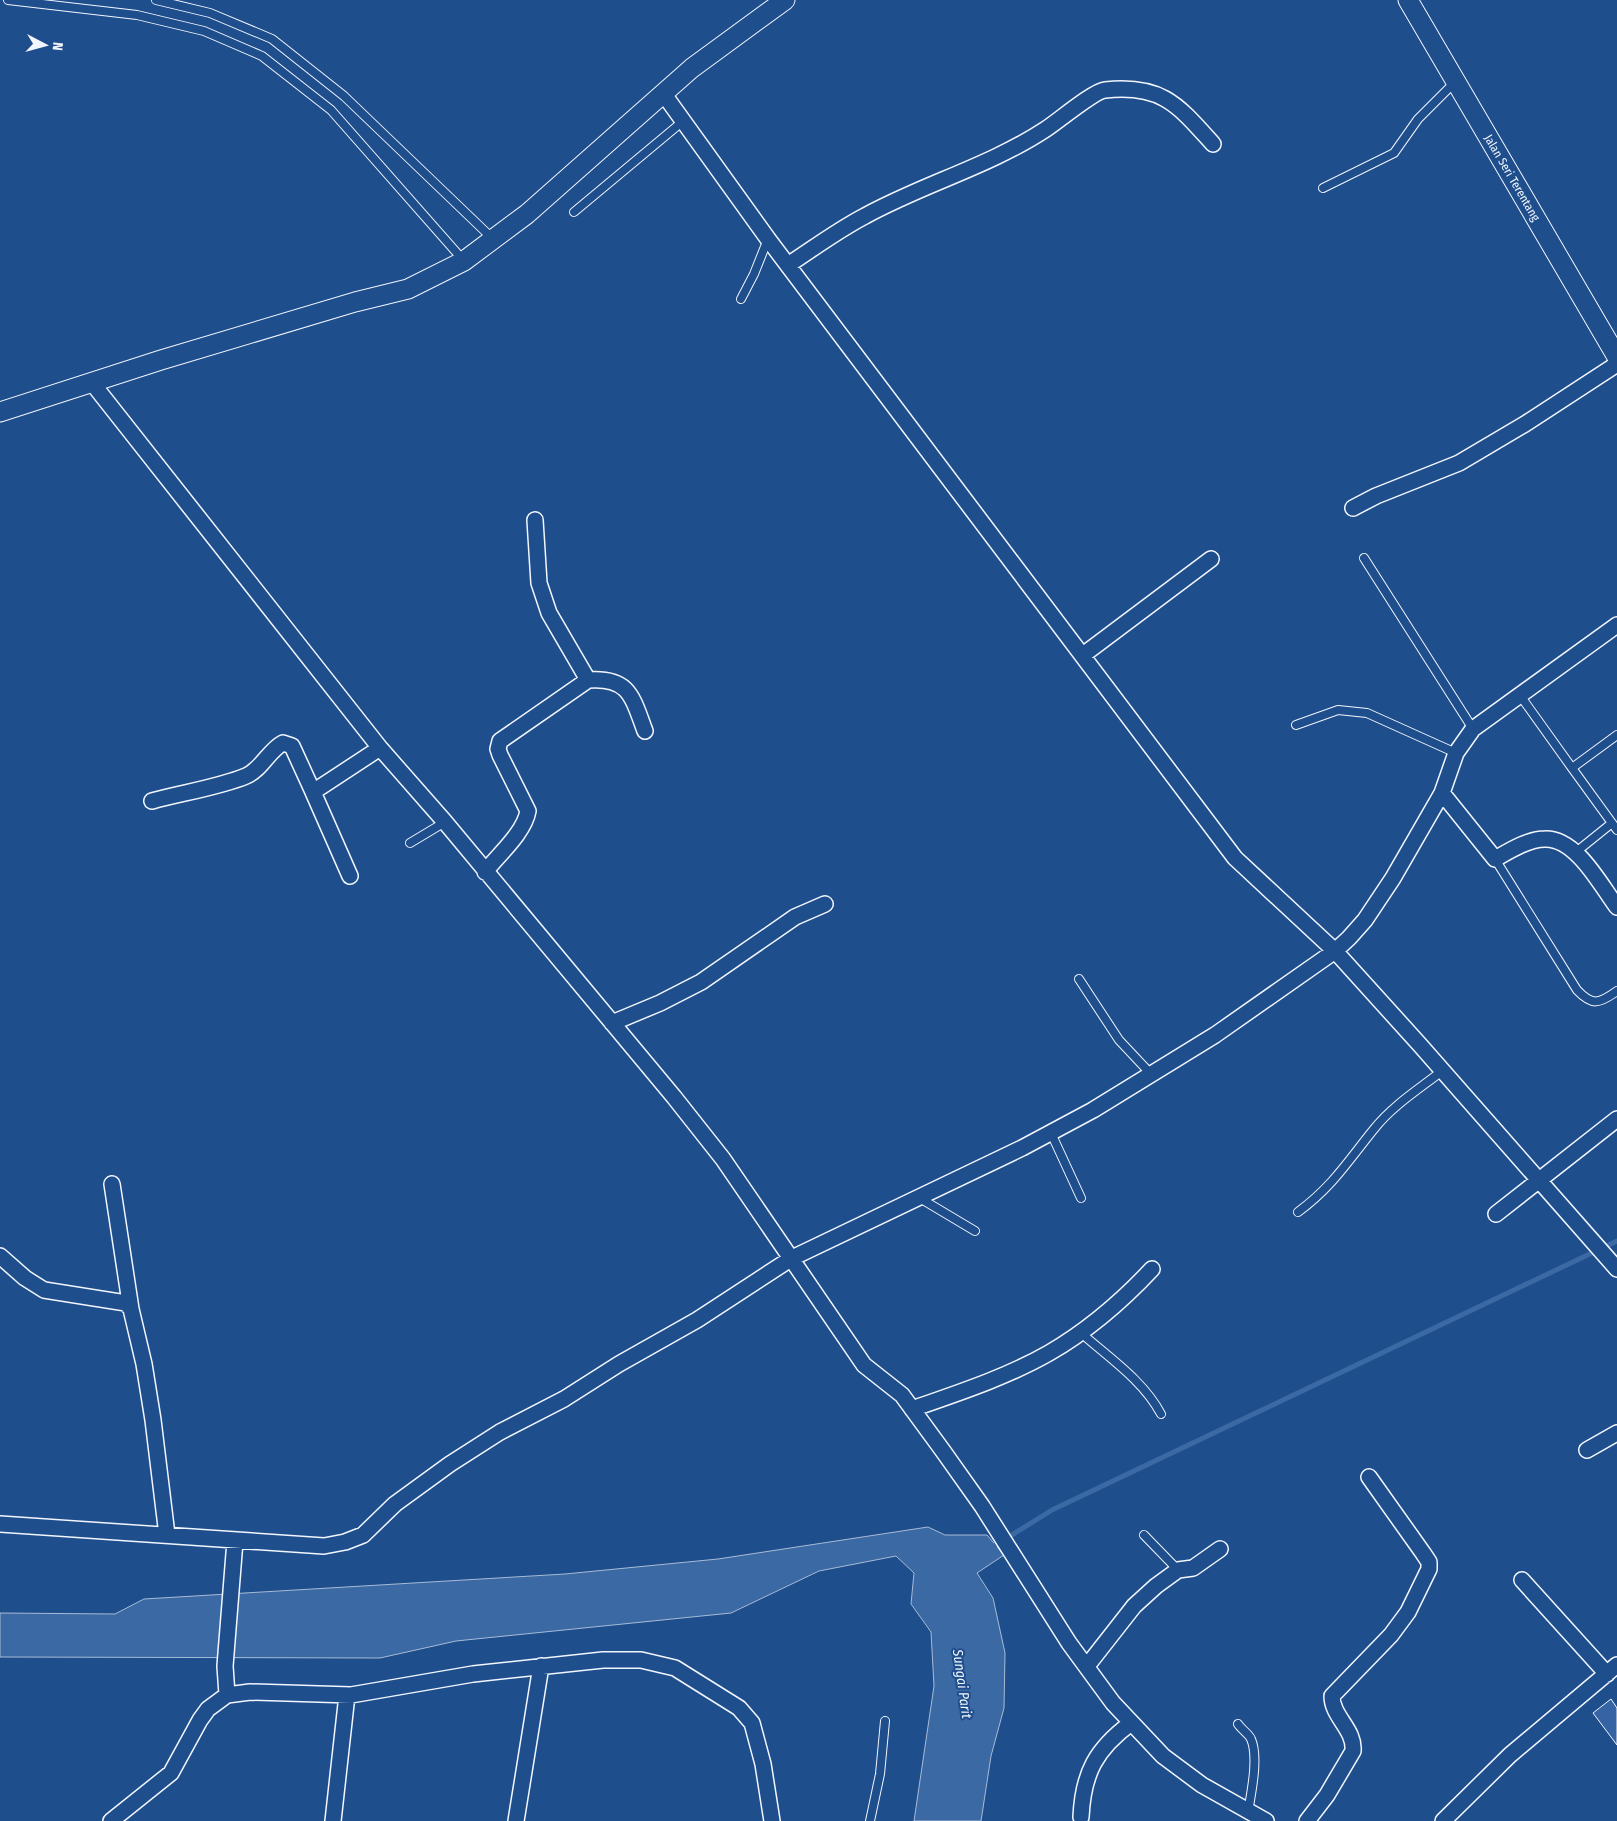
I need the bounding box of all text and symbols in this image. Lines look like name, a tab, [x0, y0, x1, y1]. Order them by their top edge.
north arrow	[20, 20, 70, 70]
text: N	[49, 41, 66, 51]
street label: Jalan Seri Terentang	[1481, 132, 1543, 224]
water label: Sungai Parit	[949, 1647, 975, 1720]

